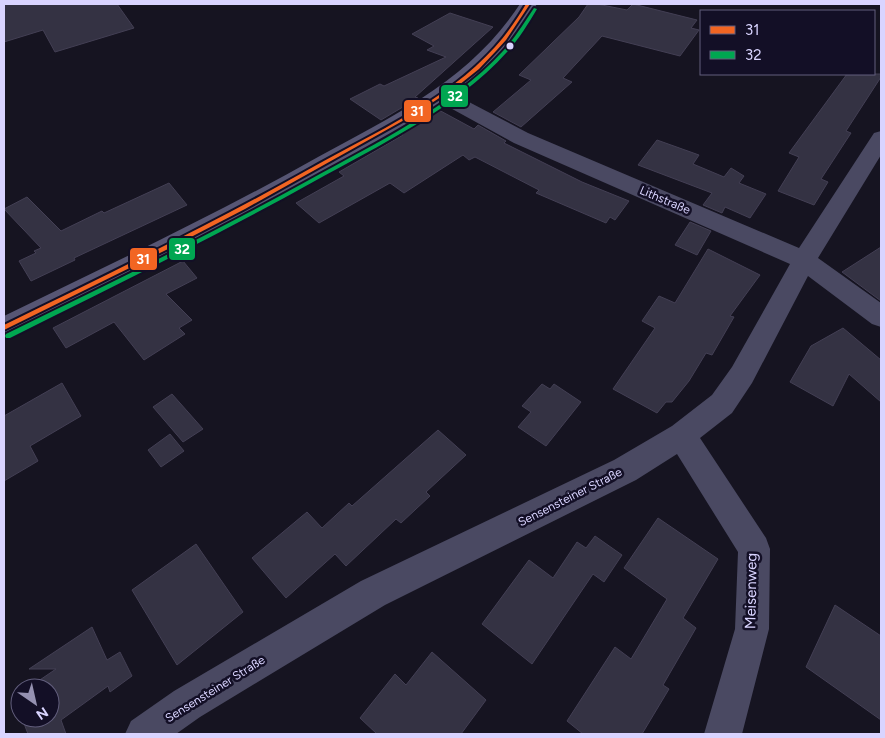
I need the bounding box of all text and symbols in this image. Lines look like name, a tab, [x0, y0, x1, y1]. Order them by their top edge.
legend	[700, 10, 875, 75]
text: 31	[745, 21, 759, 39]
unlabelled marker	[505, 41, 515, 51]
text: 32	[745, 46, 762, 64]
line badge: 32	[440, 84, 469, 108]
text: 32	[447, 88, 463, 105]
line badge: 31	[403, 99, 432, 123]
text: 31	[410, 103, 424, 120]
street label: Lithstraße	[637, 183, 693, 217]
line badge: 32	[168, 237, 196, 261]
text: 32	[174, 241, 190, 258]
line badge: 31	[129, 247, 158, 271]
text: 31	[136, 251, 150, 268]
street label: Sensensteiner Straße	[516, 465, 625, 529]
street label: Meisenweg	[741, 553, 761, 629]
street label: Sensensteiner Straße	[163, 652, 268, 725]
north arrow	[10, 678, 60, 728]
text: N	[33, 703, 51, 723]

